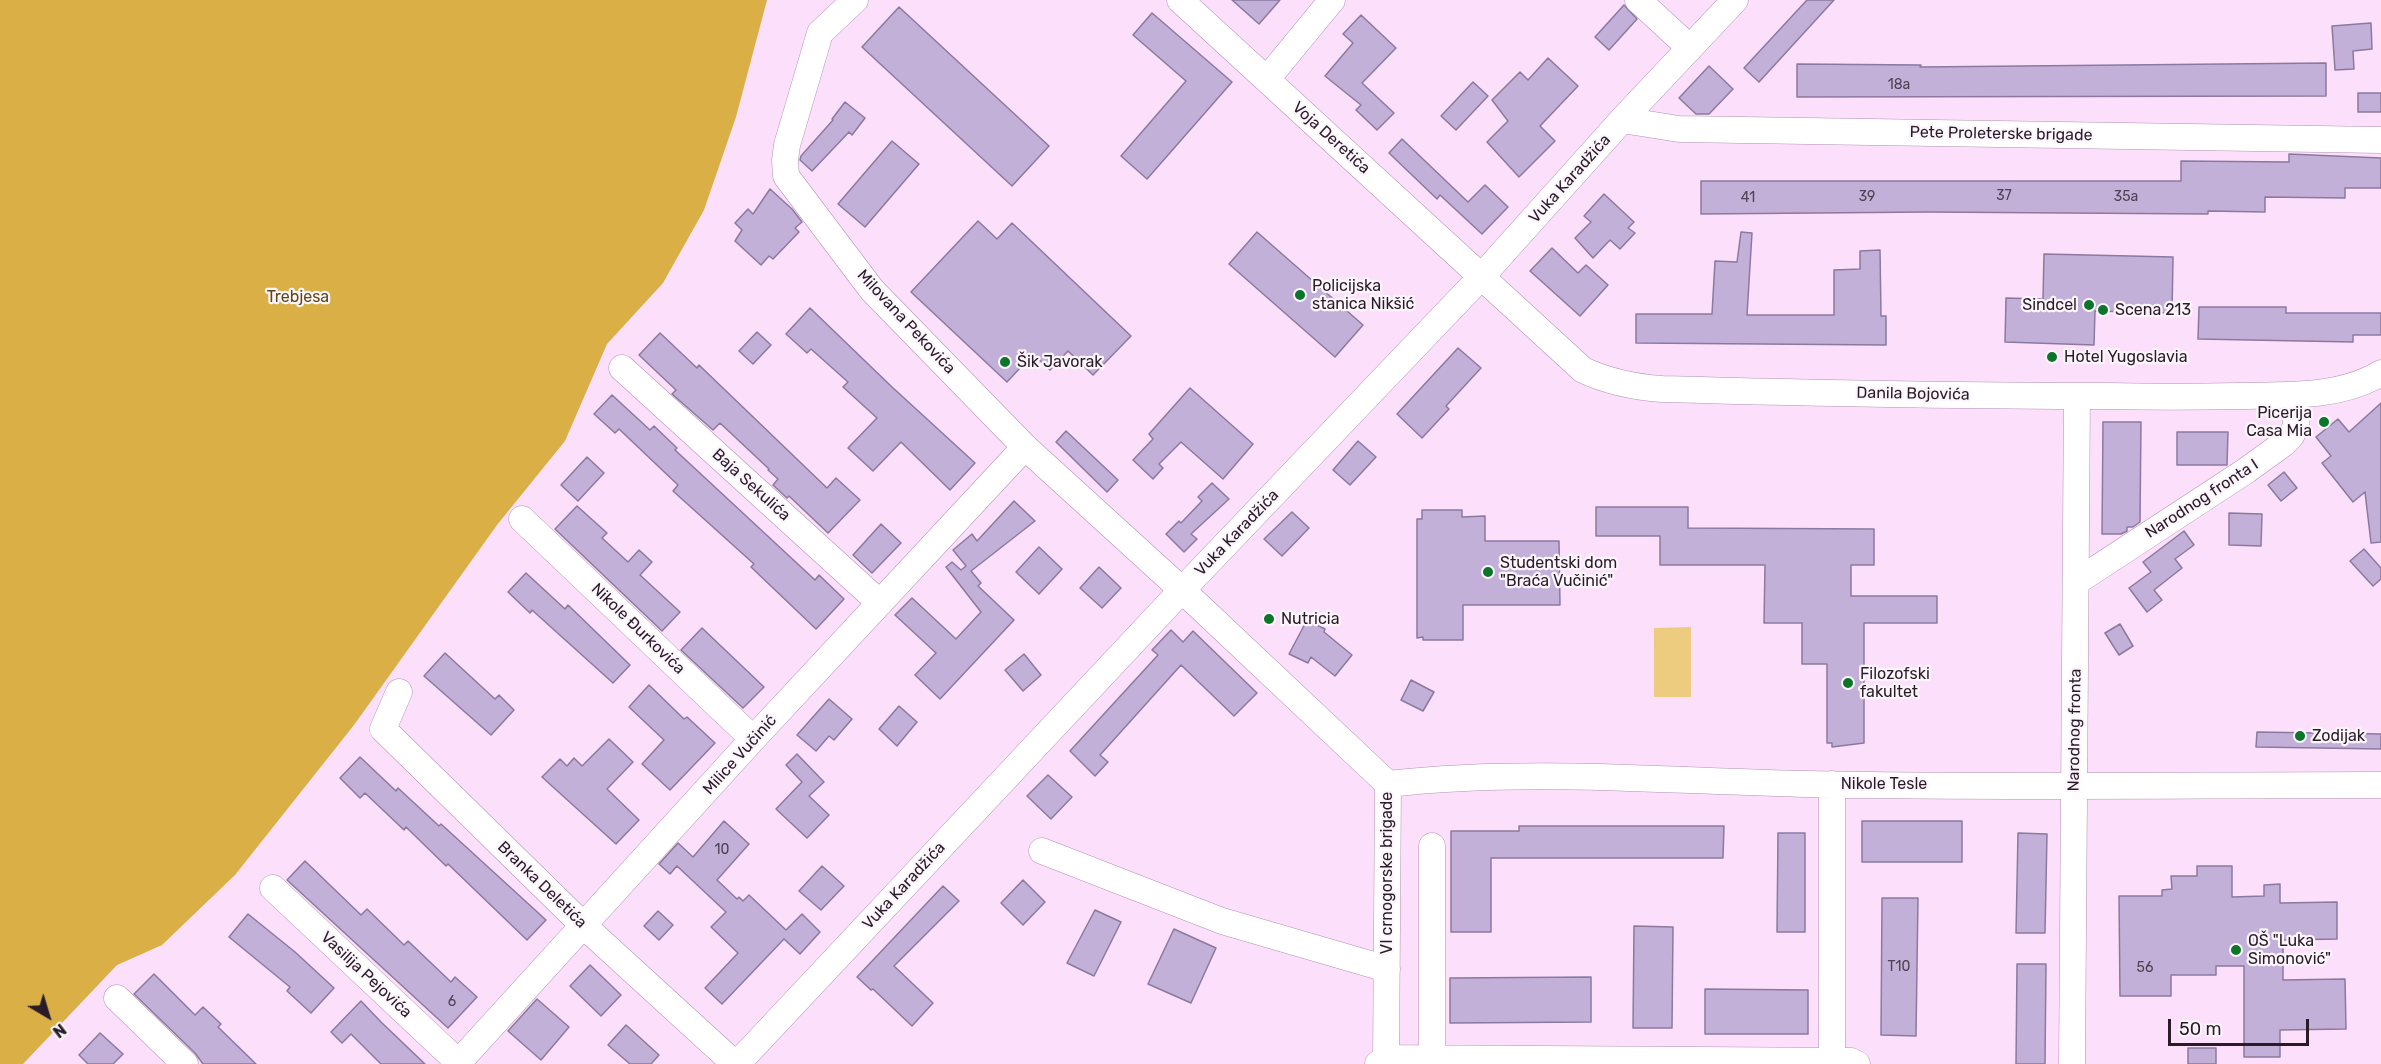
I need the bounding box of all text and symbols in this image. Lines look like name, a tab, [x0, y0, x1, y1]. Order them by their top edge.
house number: 18a	[1888, 77, 1910, 93]
street label: Voja Deretića	[1288, 98, 1374, 178]
street label: Pete Proleterske brigade	[1909, 123, 2093, 145]
street label: Vuka Karadžića	[1525, 131, 1615, 227]
house number: 37	[1996, 188, 2012, 204]
house number: 39	[1859, 189, 1875, 205]
house number: 35a	[2114, 189, 2138, 205]
house number: 41	[1741, 190, 1755, 206]
street label: Milovana Pekovića	[853, 266, 959, 378]
place label: Policijska stanica Nikšić	[1312, 276, 1414, 314]
park label: Trebjesa	[267, 287, 329, 307]
marker: Policijska stanica Nikšić	[1293, 288, 1307, 302]
place label: Sindcel	[2022, 295, 2077, 315]
marker: Sindcel	[2082, 298, 2096, 312]
place label: Scena 213	[2115, 300, 2191, 320]
marker: Scena 213	[2096, 303, 2110, 317]
place label: Hotel Yugoslavia	[2064, 347, 2188, 367]
marker: Hotel Yugoslavia	[2045, 350, 2059, 364]
place label: Šik Javorak	[1017, 352, 1103, 372]
marker: Šik Javorak	[998, 355, 1012, 369]
street label: Danila Bojovića	[1856, 383, 1970, 405]
place label: Picerija Casa Mia	[2246, 403, 2312, 441]
marker: Picerija Casa Mia	[2317, 415, 2331, 429]
street label: Baja Sekulića	[708, 445, 794, 525]
street label: Narodnog fronta I	[2142, 455, 2262, 543]
street label: Vuka Karadžića	[1191, 486, 1283, 580]
place label: Studentski dom "Braća Vučinić"	[1500, 553, 1617, 591]
marker: Studentski dom "Braća Vučinić"	[1481, 565, 1495, 579]
street label: Nikole Đurkovića	[587, 579, 689, 679]
place label: Nutricia	[1281, 609, 1339, 629]
marker: Nutricia	[1262, 612, 1276, 626]
place label: Filozofski fakultet	[1860, 664, 1930, 702]
street label: Narodnog fronta	[2064, 668, 2086, 792]
marker: Filozofski fakultet	[1841, 676, 1855, 690]
street label: Milice Vučinić	[699, 711, 781, 799]
place label: Zodijak	[2312, 726, 2365, 746]
marker: Zodijak	[2293, 729, 2307, 743]
street label: Nikole Tesle	[1841, 774, 1927, 794]
street label: VI crnogorske brigade	[1377, 792, 1397, 954]
street label: Branka Deletića	[493, 838, 591, 932]
street label: Vuka Karadžića	[859, 838, 949, 934]
house number: 10	[715, 842, 729, 858]
street label: Vasilija Pejovića	[316, 928, 416, 1022]
place label: OŠ "Luka Simonović"	[2248, 931, 2331, 969]
marker: OŠ "Luka Simonović"	[2229, 943, 2243, 957]
house number: T10	[1888, 959, 1910, 975]
house number: 56	[2137, 960, 2153, 976]
north arrow	[18, 986, 78, 1046]
house number: 6	[448, 994, 456, 1010]
scale bar	[2171, 1007, 2312, 1045]
text: 50 m	[2179, 1018, 2222, 1040]
text: N	[49, 1020, 70, 1042]

